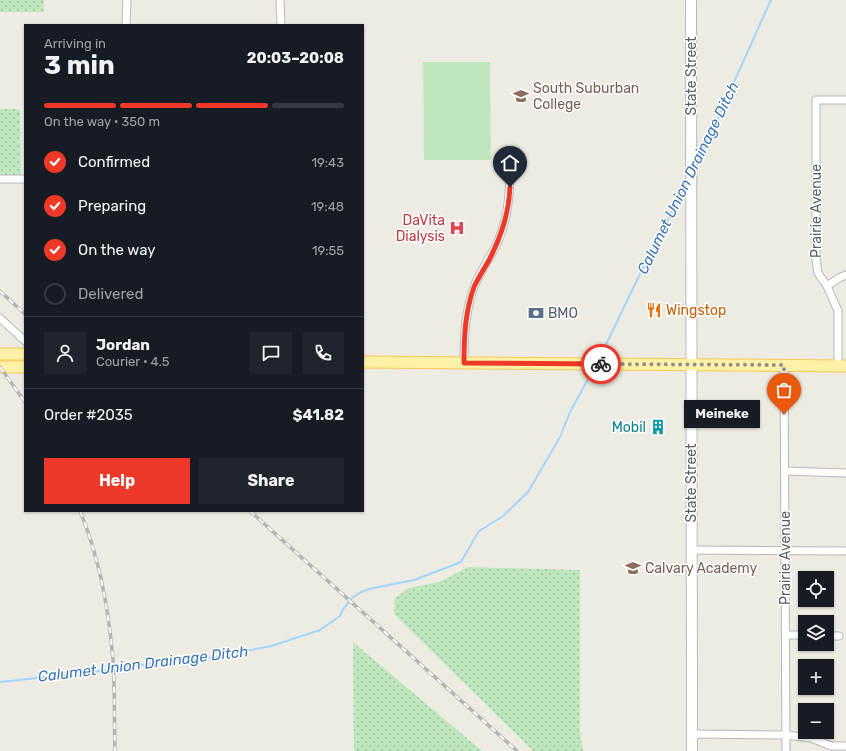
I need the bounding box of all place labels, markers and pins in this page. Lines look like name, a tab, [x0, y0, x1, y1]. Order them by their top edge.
place label: South Suburban College	[533, 80, 639, 113]
school or university icon: South Suburban College	[512, 87, 530, 105]
pin	[493, 146, 527, 187]
place label: DaVita Dialysis	[396, 212, 445, 245]
hospital icon: DaVita Dialysis	[448, 219, 466, 237]
restaurant icon: Wingstop	[645, 301, 663, 319]
place label: Wingstop	[666, 302, 726, 319]
bank icon: BMO	[527, 304, 545, 322]
place label: BMO	[548, 305, 578, 322]
pin	[767, 373, 801, 414]
callout: Meineke	[684, 400, 760, 428]
building icon: Mobil	[649, 418, 667, 436]
place label: Mobil	[612, 419, 646, 436]
school or university icon: Calvary Academy	[624, 559, 642, 577]
place label: Calvary Academy	[645, 560, 758, 577]

